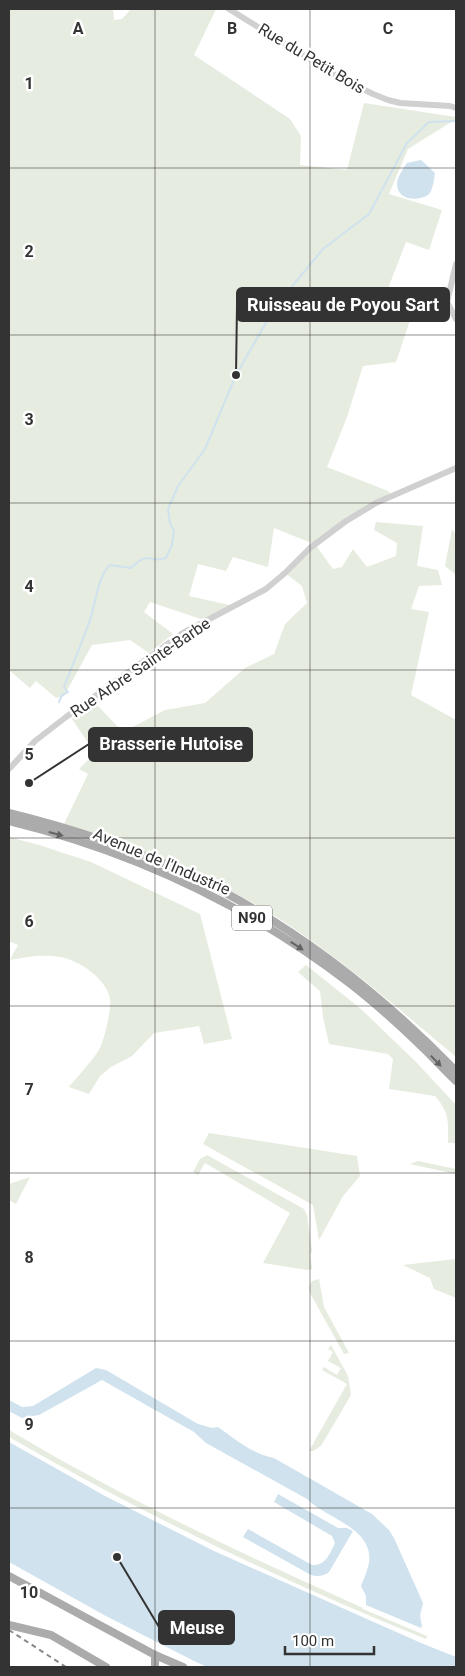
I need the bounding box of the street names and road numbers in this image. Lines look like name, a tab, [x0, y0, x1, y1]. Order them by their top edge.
street label: Rue du Petit Bois	[255, 19, 368, 98]
street label: Rue Arbre Sainte-Barbe	[67, 614, 214, 721]
street label: Avenue de l'Industrie	[91, 824, 233, 899]
road number: N90	[232, 906, 272, 930]

